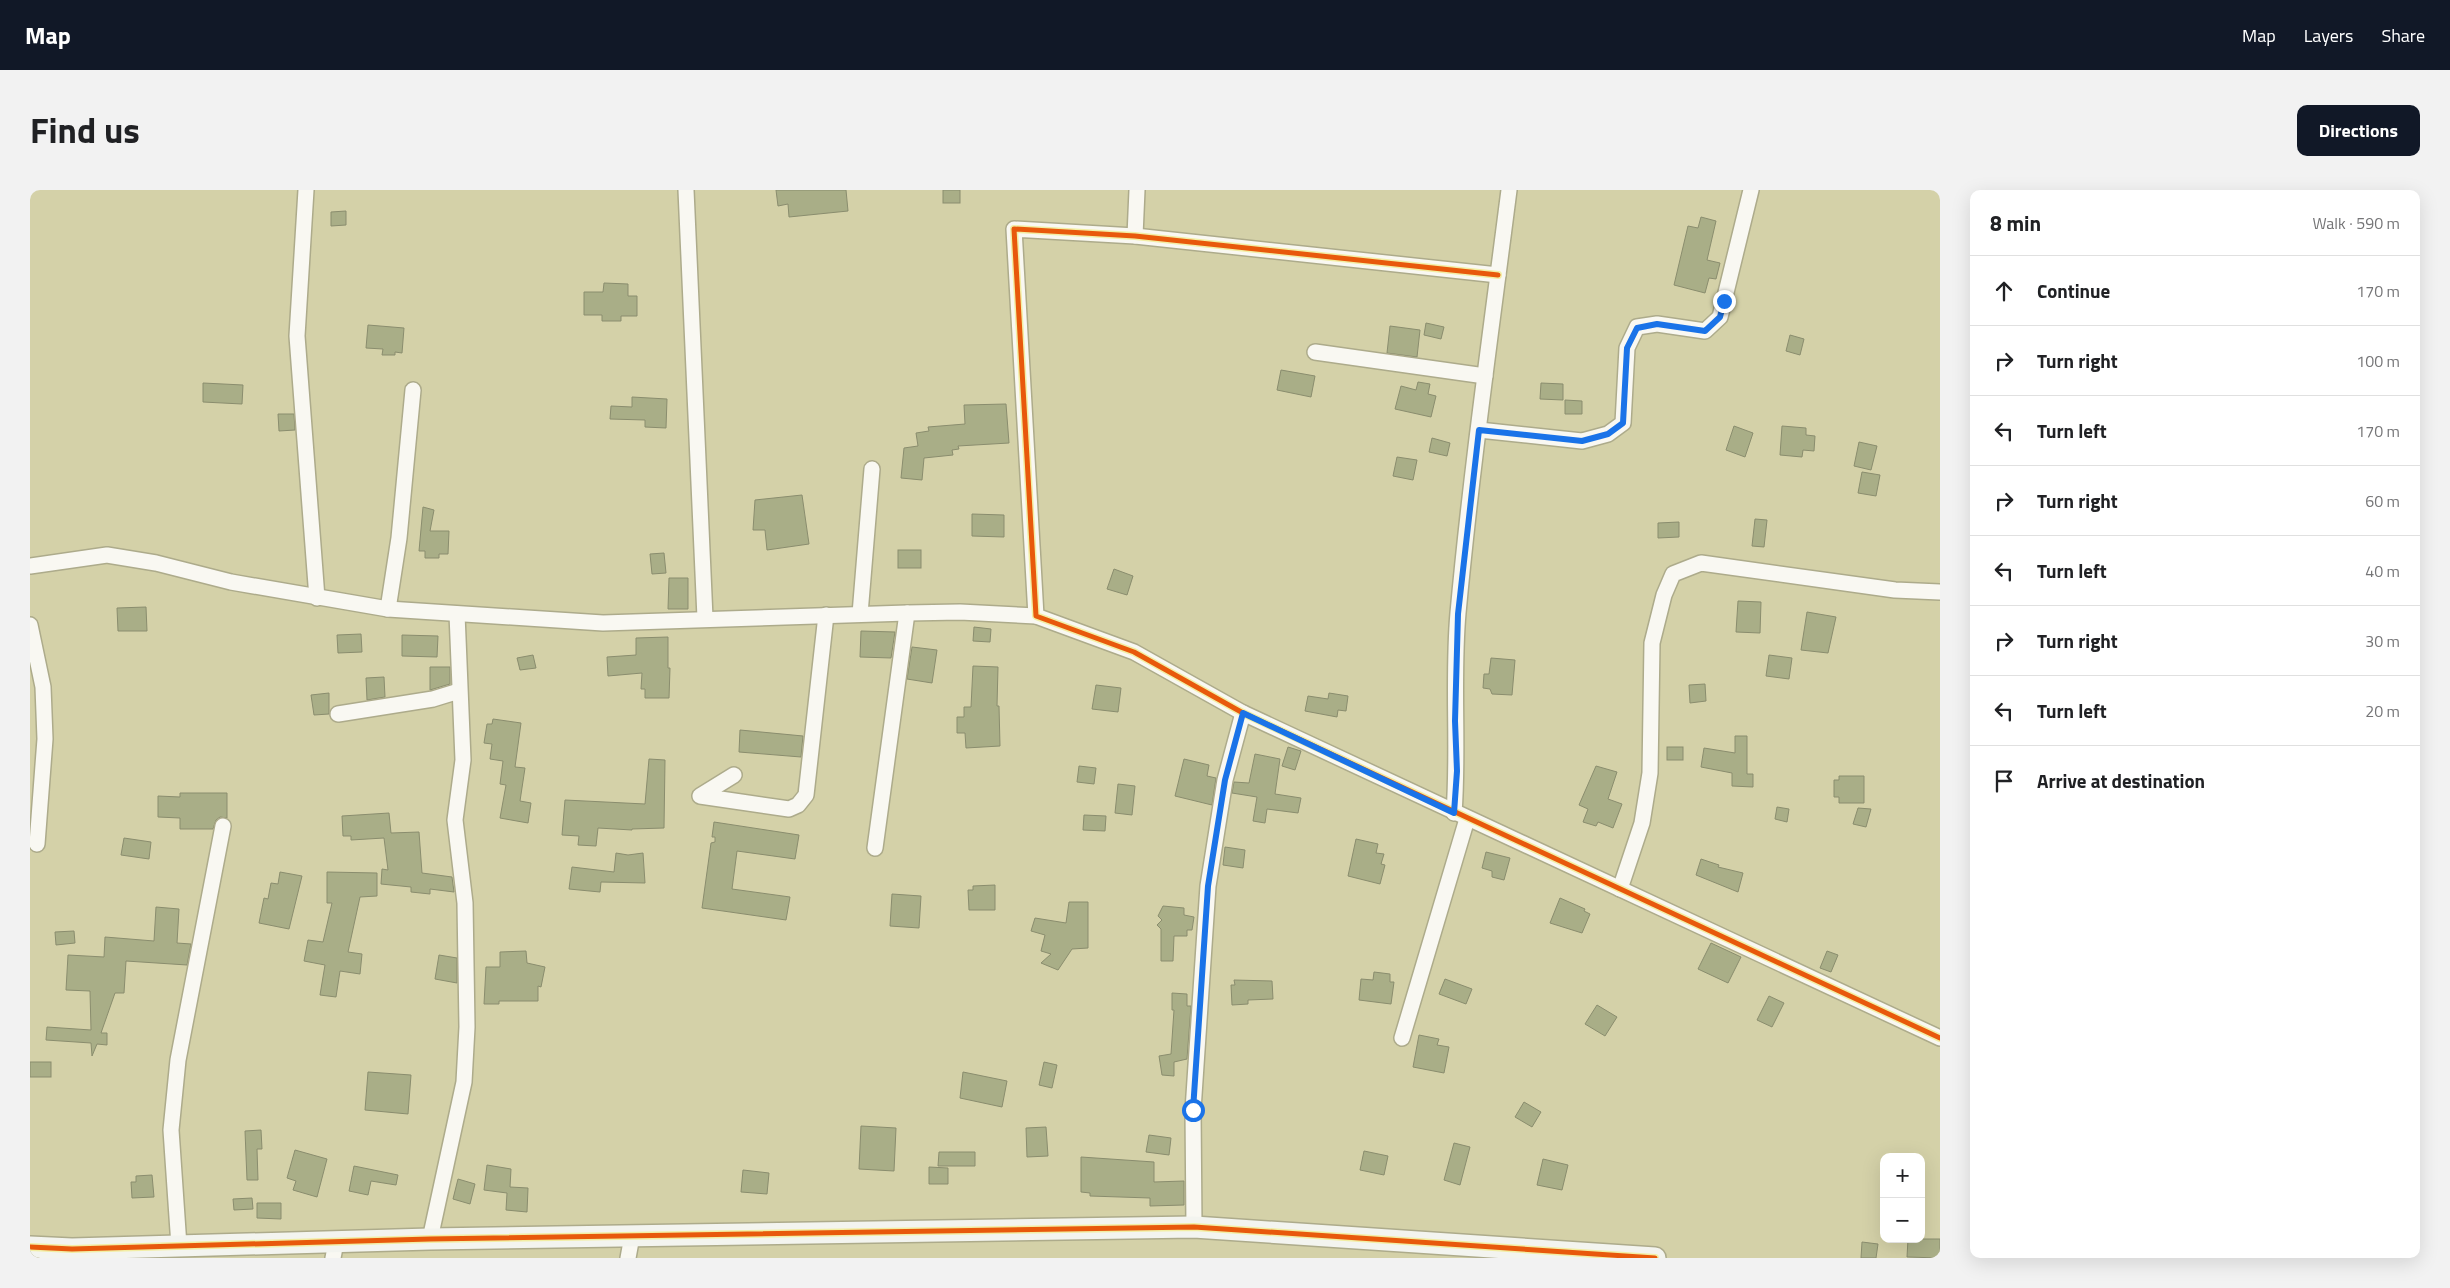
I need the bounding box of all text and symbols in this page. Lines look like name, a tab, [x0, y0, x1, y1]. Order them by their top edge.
text: Map	[25, 17, 71, 53]
text: Map	[2242, 22, 2276, 49]
text: Layers	[2304, 22, 2353, 49]
text: Share	[2381, 22, 2425, 49]
text: Find us	[30, 103, 140, 157]
button: Directions	[2297, 105, 2420, 156]
text: 8 min	[1990, 207, 2041, 239]
text: Walk · 590 m	[2312, 211, 2400, 235]
text: Continue	[2037, 276, 2110, 305]
icon: ahead	[1990, 277, 2018, 305]
text: 170 m	[2356, 279, 2400, 303]
route end	[1713, 290, 1736, 313]
text: Turn right	[2037, 346, 2118, 375]
icon: right	[1990, 347, 2018, 375]
text: 100 m	[2356, 349, 2400, 373]
text: Turn left	[2037, 416, 2107, 445]
icon: left	[1990, 417, 2018, 445]
text: 170 m	[2356, 419, 2400, 443]
text: Turn right	[2037, 486, 2118, 515]
icon: right	[1990, 487, 2018, 515]
text: 60 m	[2365, 489, 2400, 513]
text: Turn left	[2037, 556, 2107, 585]
icon: left	[1990, 557, 2018, 585]
text: 40 m	[2365, 559, 2400, 583]
text: Turn right	[2037, 626, 2118, 655]
icon: right	[1990, 627, 2018, 655]
text: 30 m	[2365, 629, 2400, 653]
text: Turn left	[2037, 696, 2107, 725]
icon: left	[1990, 697, 2018, 725]
text: 20 m	[2365, 699, 2400, 723]
text: Arrive at destination	[2037, 766, 2205, 795]
icon: arrive	[1990, 767, 2018, 795]
route start	[1182, 1099, 1205, 1122]
map controls	[1880, 1153, 1925, 1243]
button: +	[1880, 1153, 1925, 1198]
button: −	[1880, 1198, 1925, 1243]

